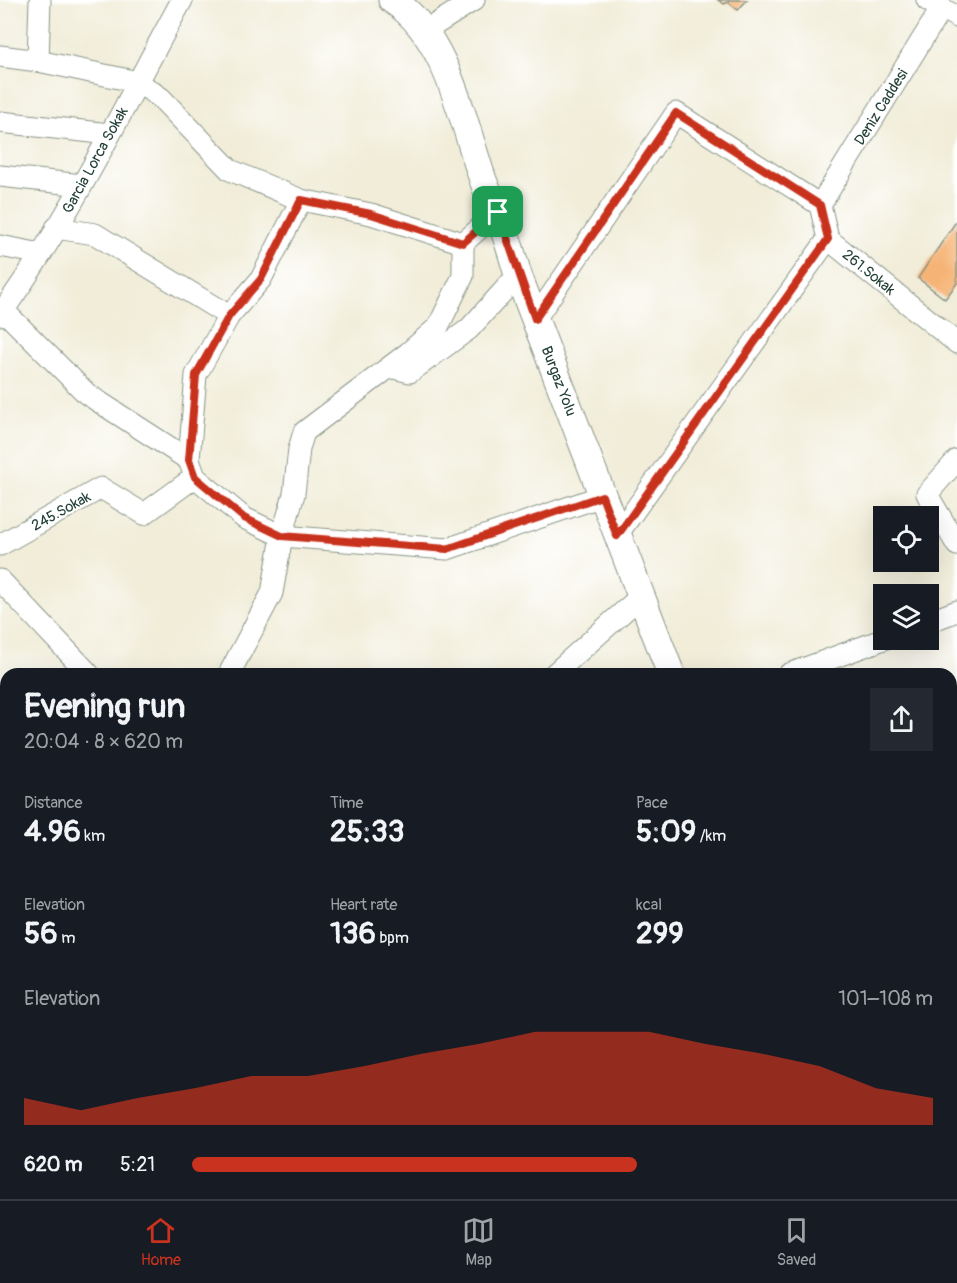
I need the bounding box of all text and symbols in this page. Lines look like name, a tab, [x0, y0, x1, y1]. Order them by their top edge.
street label: Deniz Caddesi	[850, 65, 913, 149]
street label: Garcia Lorca Sokak	[58, 103, 133, 217]
pin	[472, 186, 523, 237]
icon: arrive	[481, 195, 514, 228]
street label: 261.Sokak	[838, 245, 900, 300]
street label: Burgaz Yolu	[536, 343, 581, 419]
street label: 245.Sokak	[28, 487, 95, 535]
map controls	[873, 506, 939, 650]
button: locate	[873, 506, 939, 572]
button: layers	[873, 584, 939, 650]
text: Evening run	[24, 686, 185, 727]
button: share	[870, 688, 933, 751]
text: 20:04 · 8 × 620 m	[24, 729, 183, 754]
text: Distance	[24, 793, 83, 813]
text: Time	[330, 793, 363, 813]
text: Pace	[636, 793, 668, 813]
text: 4.96	[24, 813, 81, 850]
text: 25:33	[330, 813, 405, 850]
text: 5:09	[636, 813, 696, 850]
text: km	[81, 826, 105, 846]
text: /km	[696, 826, 726, 846]
text: Elevation	[24, 895, 85, 915]
text: Heart rate	[330, 895, 397, 915]
text: kcal	[636, 895, 662, 915]
text: 56	[24, 915, 58, 952]
text: 136	[330, 915, 376, 952]
text: 299	[636, 915, 684, 952]
text: m	[58, 928, 75, 948]
text: bpm	[376, 928, 409, 948]
text: Elevation	[24, 986, 100, 1011]
text: 101–108 m	[838, 986, 933, 1011]
text: 620 m	[24, 1152, 83, 1177]
text: 5:21	[120, 1152, 155, 1177]
tab: Home	[141, 1214, 181, 1270]
tab: Map	[462, 1214, 495, 1270]
tab: Saved	[777, 1214, 816, 1270]

